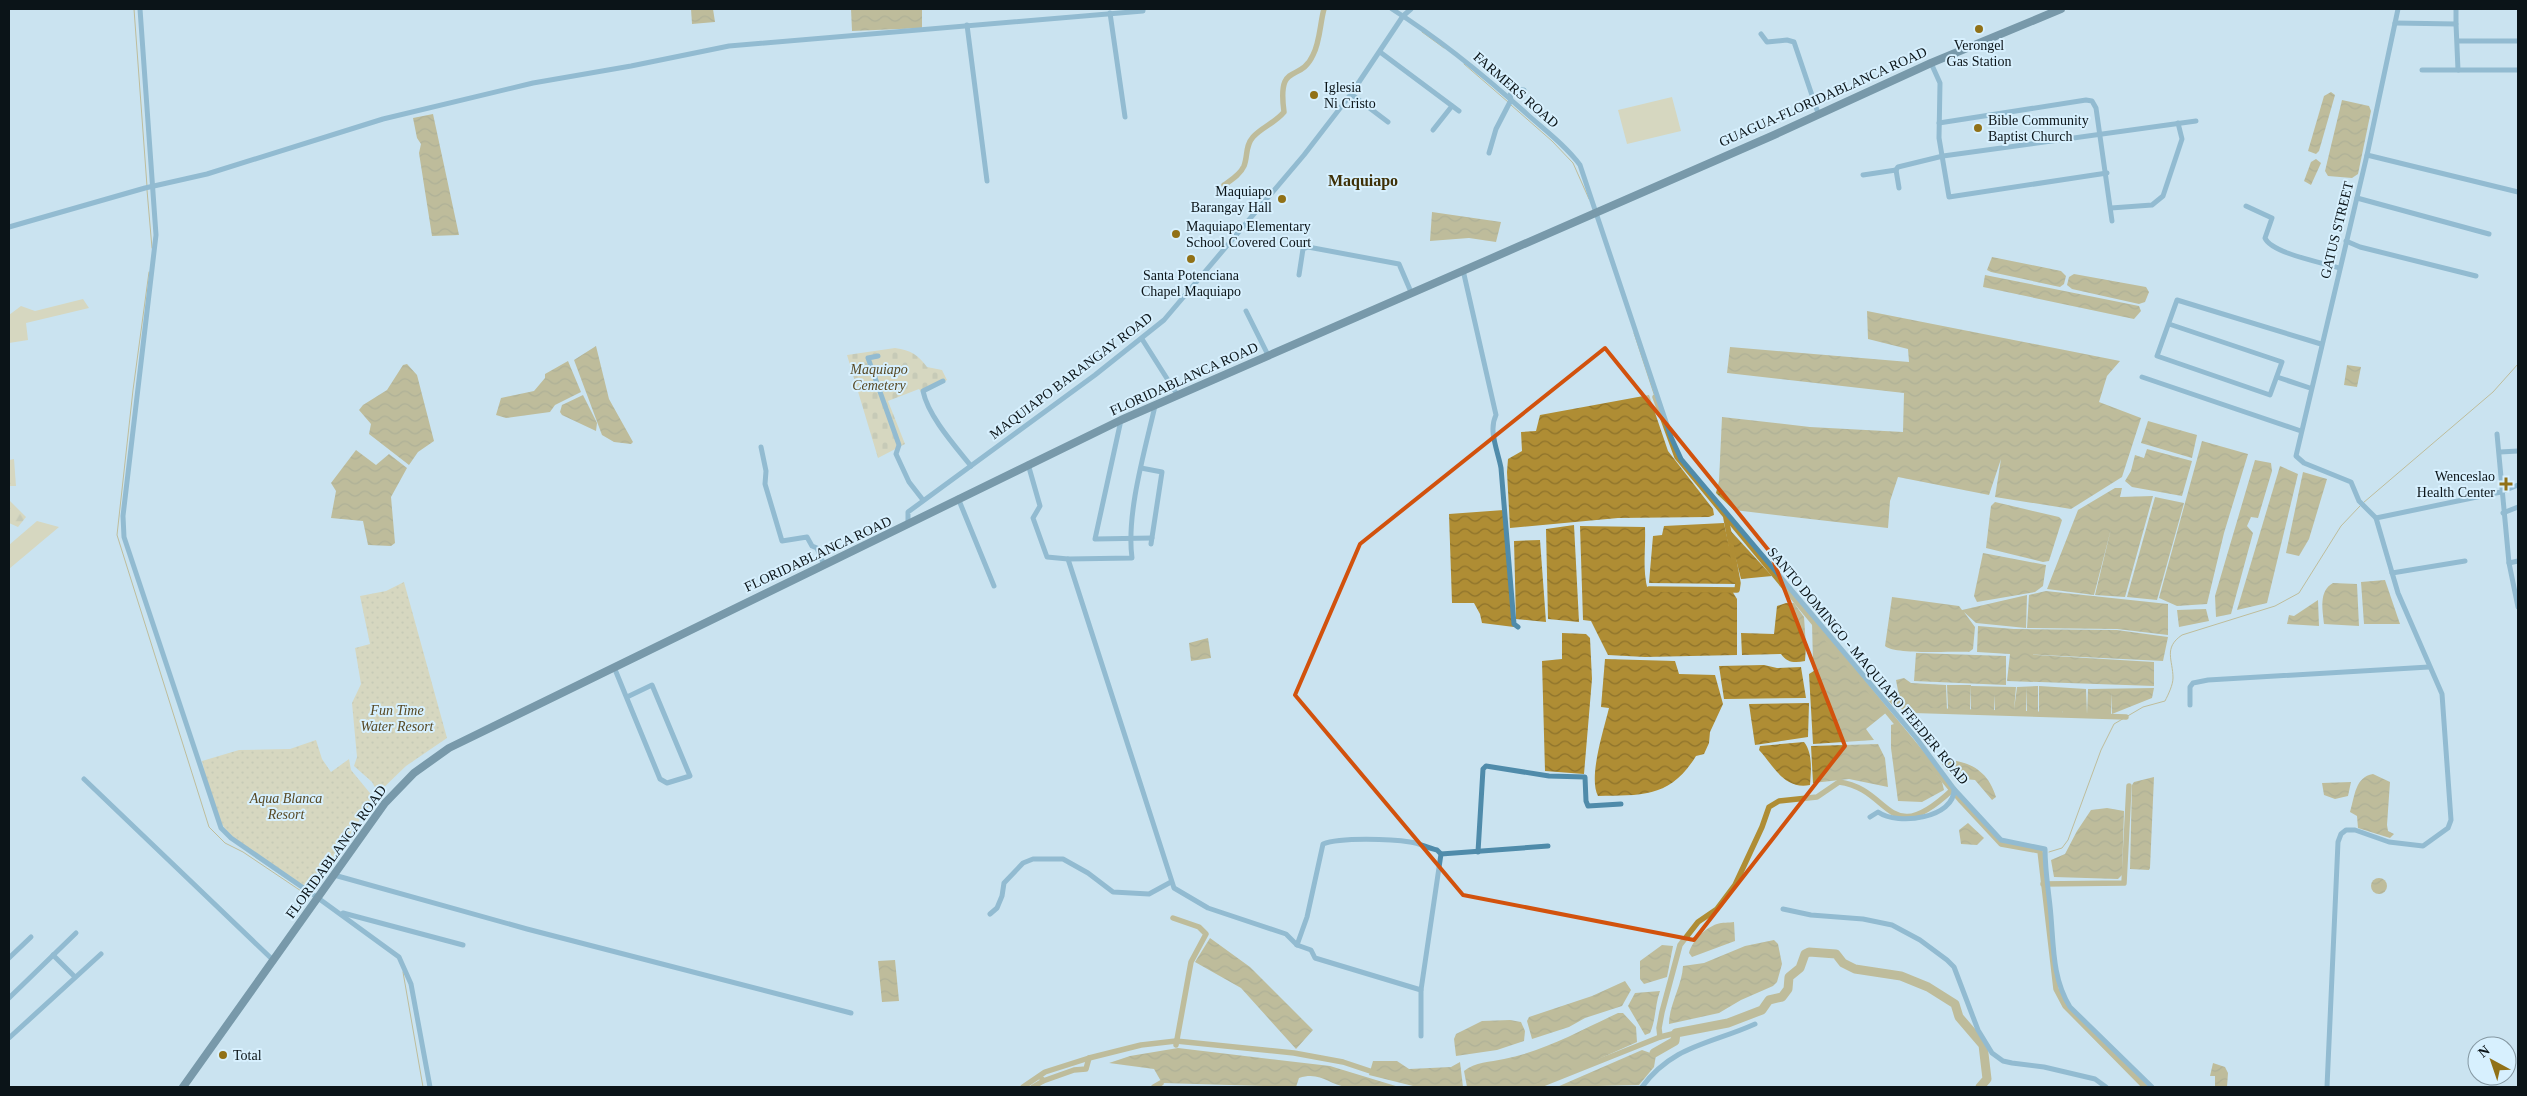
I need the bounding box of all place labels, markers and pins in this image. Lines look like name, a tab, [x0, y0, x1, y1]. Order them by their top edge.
marker: Verongel Gas Station	[1973, 23, 1985, 35]
place label: Verongel Gas Station	[1947, 38, 2011, 69]
place label: Iglesia Ni Cristo	[1324, 80, 1376, 111]
marker: Iglesia Ni Cristo	[1308, 89, 1320, 101]
place label: Bible Community Baptist Church	[1988, 113, 2089, 144]
marker: Bible Community Baptist Church	[1972, 122, 1984, 134]
place label: Maquiapo Barangay Hall	[1191, 184, 1272, 215]
marker: Maquiapo Barangay Hall	[1276, 193, 1288, 205]
place label: Maquiapo Elementary School Covered Court	[1186, 219, 1311, 250]
marker: Maquiapo Elementary School Covered Court	[1170, 228, 1182, 240]
marker: Santa Potenciana Chapel Maquiapo	[1185, 253, 1197, 265]
place label: Santa Potenciana Chapel Maquiapo	[1141, 268, 1241, 299]
place label: Wenceslao Health Center	[2417, 469, 2495, 500]
marker: Wenceslao Health Center	[2499, 477, 2513, 491]
place label: Total	[233, 1048, 262, 1063]
marker: Total	[217, 1049, 229, 1061]

